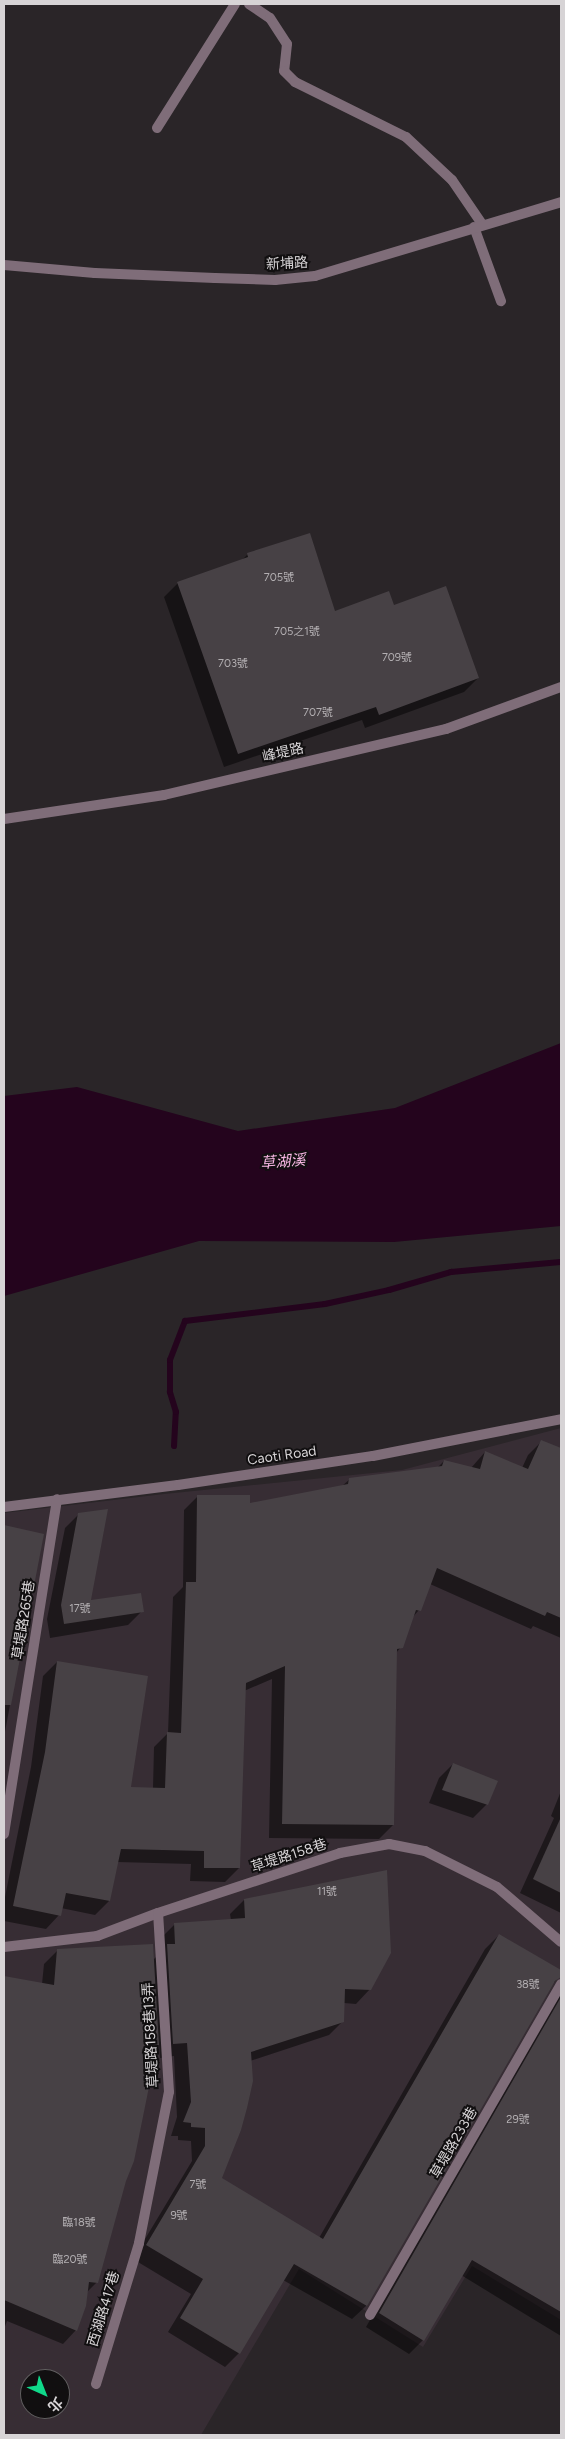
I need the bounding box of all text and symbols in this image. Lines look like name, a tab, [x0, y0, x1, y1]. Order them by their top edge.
street label: 新埔路	[266, 255, 308, 273]
house number: 705號	[264, 571, 294, 585]
house number: 705之1號	[274, 625, 320, 639]
house number: 709號	[382, 651, 412, 665]
house number: 703號	[218, 657, 248, 671]
house number: 707號	[303, 706, 333, 720]
street label: 峰堤路	[261, 740, 305, 766]
water label: 草湖溪	[260, 1151, 306, 1173]
street label: Caoti Road	[246, 1443, 318, 1469]
street label: 草堤路265巷	[9, 1579, 39, 1661]
house number: 17號	[69, 1602, 91, 1616]
street label: 草堤路158巷	[249, 1836, 329, 1876]
house number: 11號	[317, 1885, 337, 1899]
house number: 38號	[516, 1978, 540, 1992]
street label: 草堤路158巷13弄	[140, 1982, 162, 2088]
street label: 草堤路233巷	[427, 2105, 481, 2181]
house number: 29號	[506, 2113, 530, 2127]
house number: 7號	[190, 2178, 206, 2192]
house number: 9號	[170, 2209, 188, 2223]
house number: 臨18號	[62, 2216, 96, 2230]
house number: 臨20號	[52, 2253, 88, 2267]
street label: 西湖路417巷	[85, 2269, 123, 2349]
north arrow	[20, 2369, 70, 2419]
text: 北	[44, 2393, 66, 2415]

